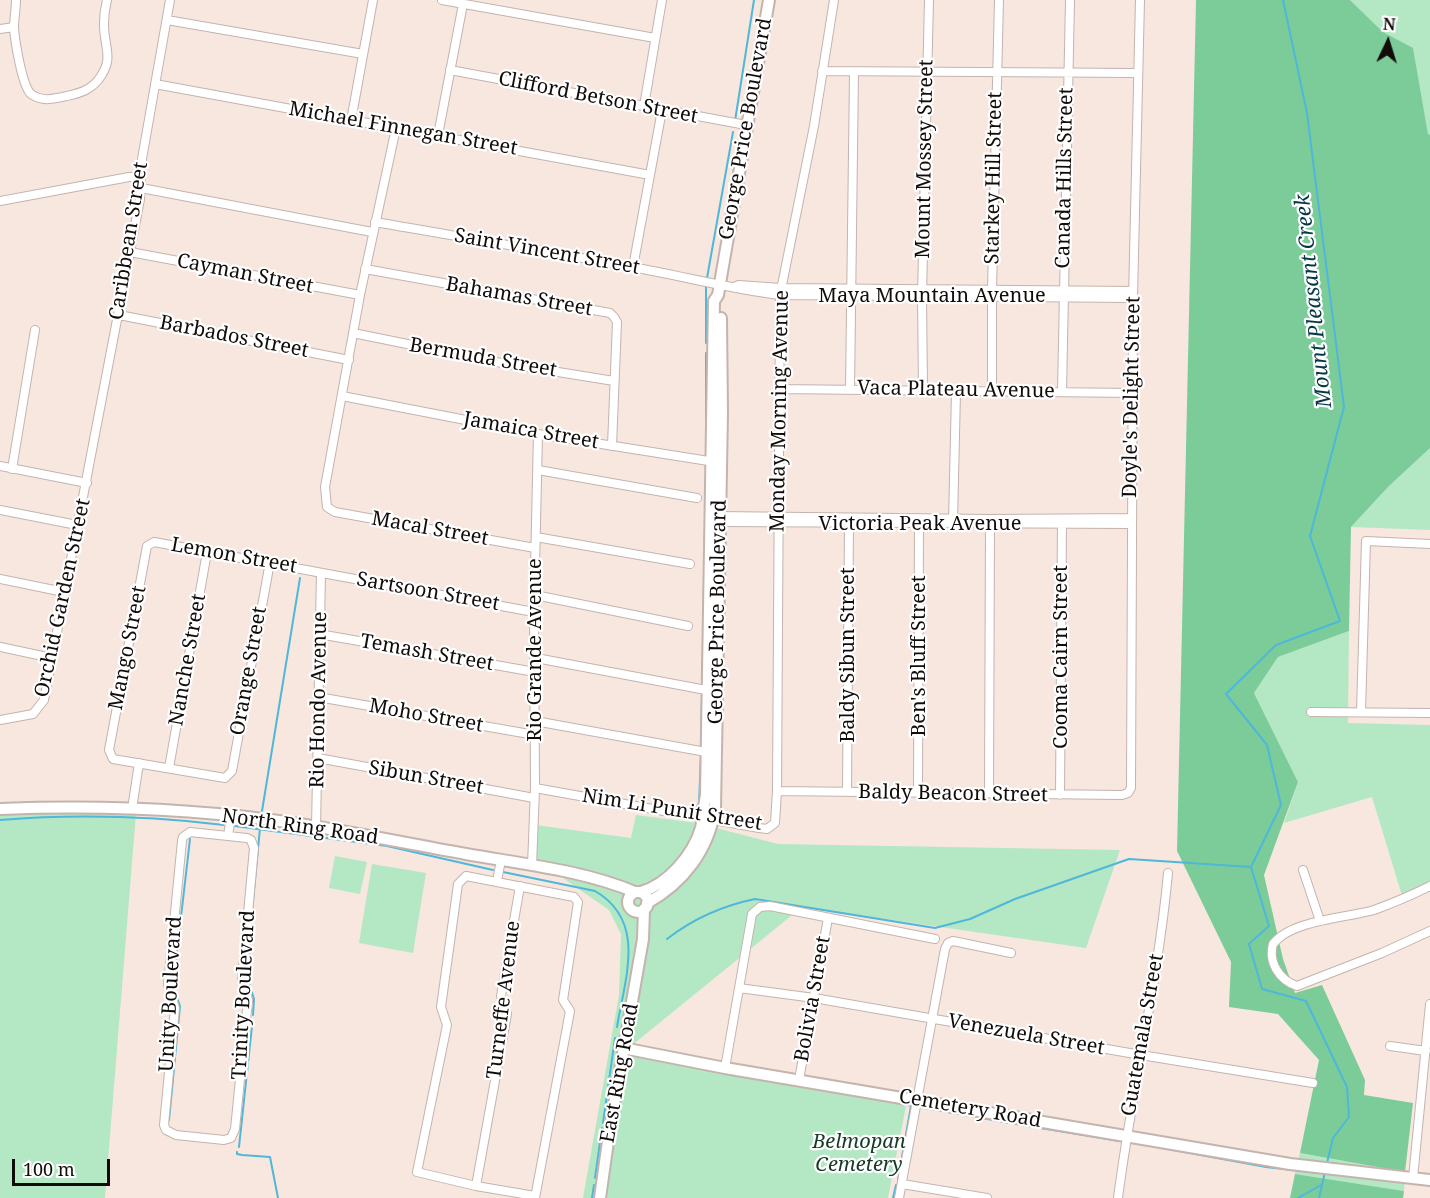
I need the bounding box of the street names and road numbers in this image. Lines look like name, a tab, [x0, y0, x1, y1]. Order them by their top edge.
street label: George Price Boulevard	[715, 16, 777, 242]
street label: Mount Mossey Street	[911, 59, 939, 259]
street label: Clifford Betson Street	[496, 67, 700, 129]
street label: Canada Hills Street	[1051, 87, 1079, 269]
street label: Starkey Hill Street	[980, 91, 1008, 265]
street label: Michael Finnegan Street	[287, 97, 519, 161]
street label: Caribbean Street	[105, 160, 153, 322]
street label: Saint Vincent Street	[452, 224, 642, 280]
street label: Cayman Street	[175, 249, 315, 299]
street label: Bahamas Street	[444, 272, 594, 322]
street label: Maya Mountain Avenue	[818, 284, 1046, 308]
street label: Monday Morning Avenue	[766, 290, 794, 532]
street label: Doyle's Delight Street	[1118, 296, 1146, 498]
street label: Barbados Street	[158, 311, 310, 363]
street label: Bermuda Street	[407, 333, 559, 383]
street label: Vaca Plateau Avenue	[857, 376, 1055, 404]
street label: Jamaica Street	[461, 407, 601, 455]
street label: Orchid Garden Street	[30, 496, 96, 700]
street label: George Price Boulevard	[704, 499, 732, 725]
street label: Macal Street	[370, 507, 490, 551]
street label: Victoria Peak Avenue	[818, 512, 1022, 536]
street label: Lemon Street	[169, 533, 299, 579]
street label: Rio Grande Avenue	[523, 558, 547, 742]
street label: Cooma Cairn Street	[1049, 565, 1073, 749]
street label: Baldy Sibun Street	[836, 567, 860, 743]
street label: Sartsoon Street	[355, 568, 501, 616]
street label: Ben's Bluff Street	[907, 575, 931, 737]
street label: Mango Street	[104, 584, 152, 712]
street label: Nanche Street	[165, 592, 211, 728]
street label: Orange Street	[226, 605, 272, 737]
street label: Rio Hondo Avenue	[305, 611, 333, 789]
street label: Temash Street	[359, 629, 495, 677]
street label: Moho Street	[367, 694, 485, 738]
street label: Sibun Street	[367, 756, 485, 800]
street label: Baldy Beacon Street	[858, 780, 1048, 808]
street label: Nim Li Punit Street	[580, 784, 764, 836]
street label: North Ring Road	[220, 804, 380, 850]
street label: Trinity Boulevard	[228, 910, 260, 1080]
street label: Unity Boulevard	[155, 916, 187, 1072]
street label: Turneffe Avenue	[482, 919, 526, 1081]
street label: Bolivia Street	[790, 934, 836, 1064]
street label: Guatemala Street	[1117, 952, 1169, 1118]
street label: East Ring Road	[596, 1001, 644, 1145]
street label: Venezuela Street	[946, 1009, 1106, 1061]
street label: Cemetery Road	[897, 1085, 1043, 1133]

